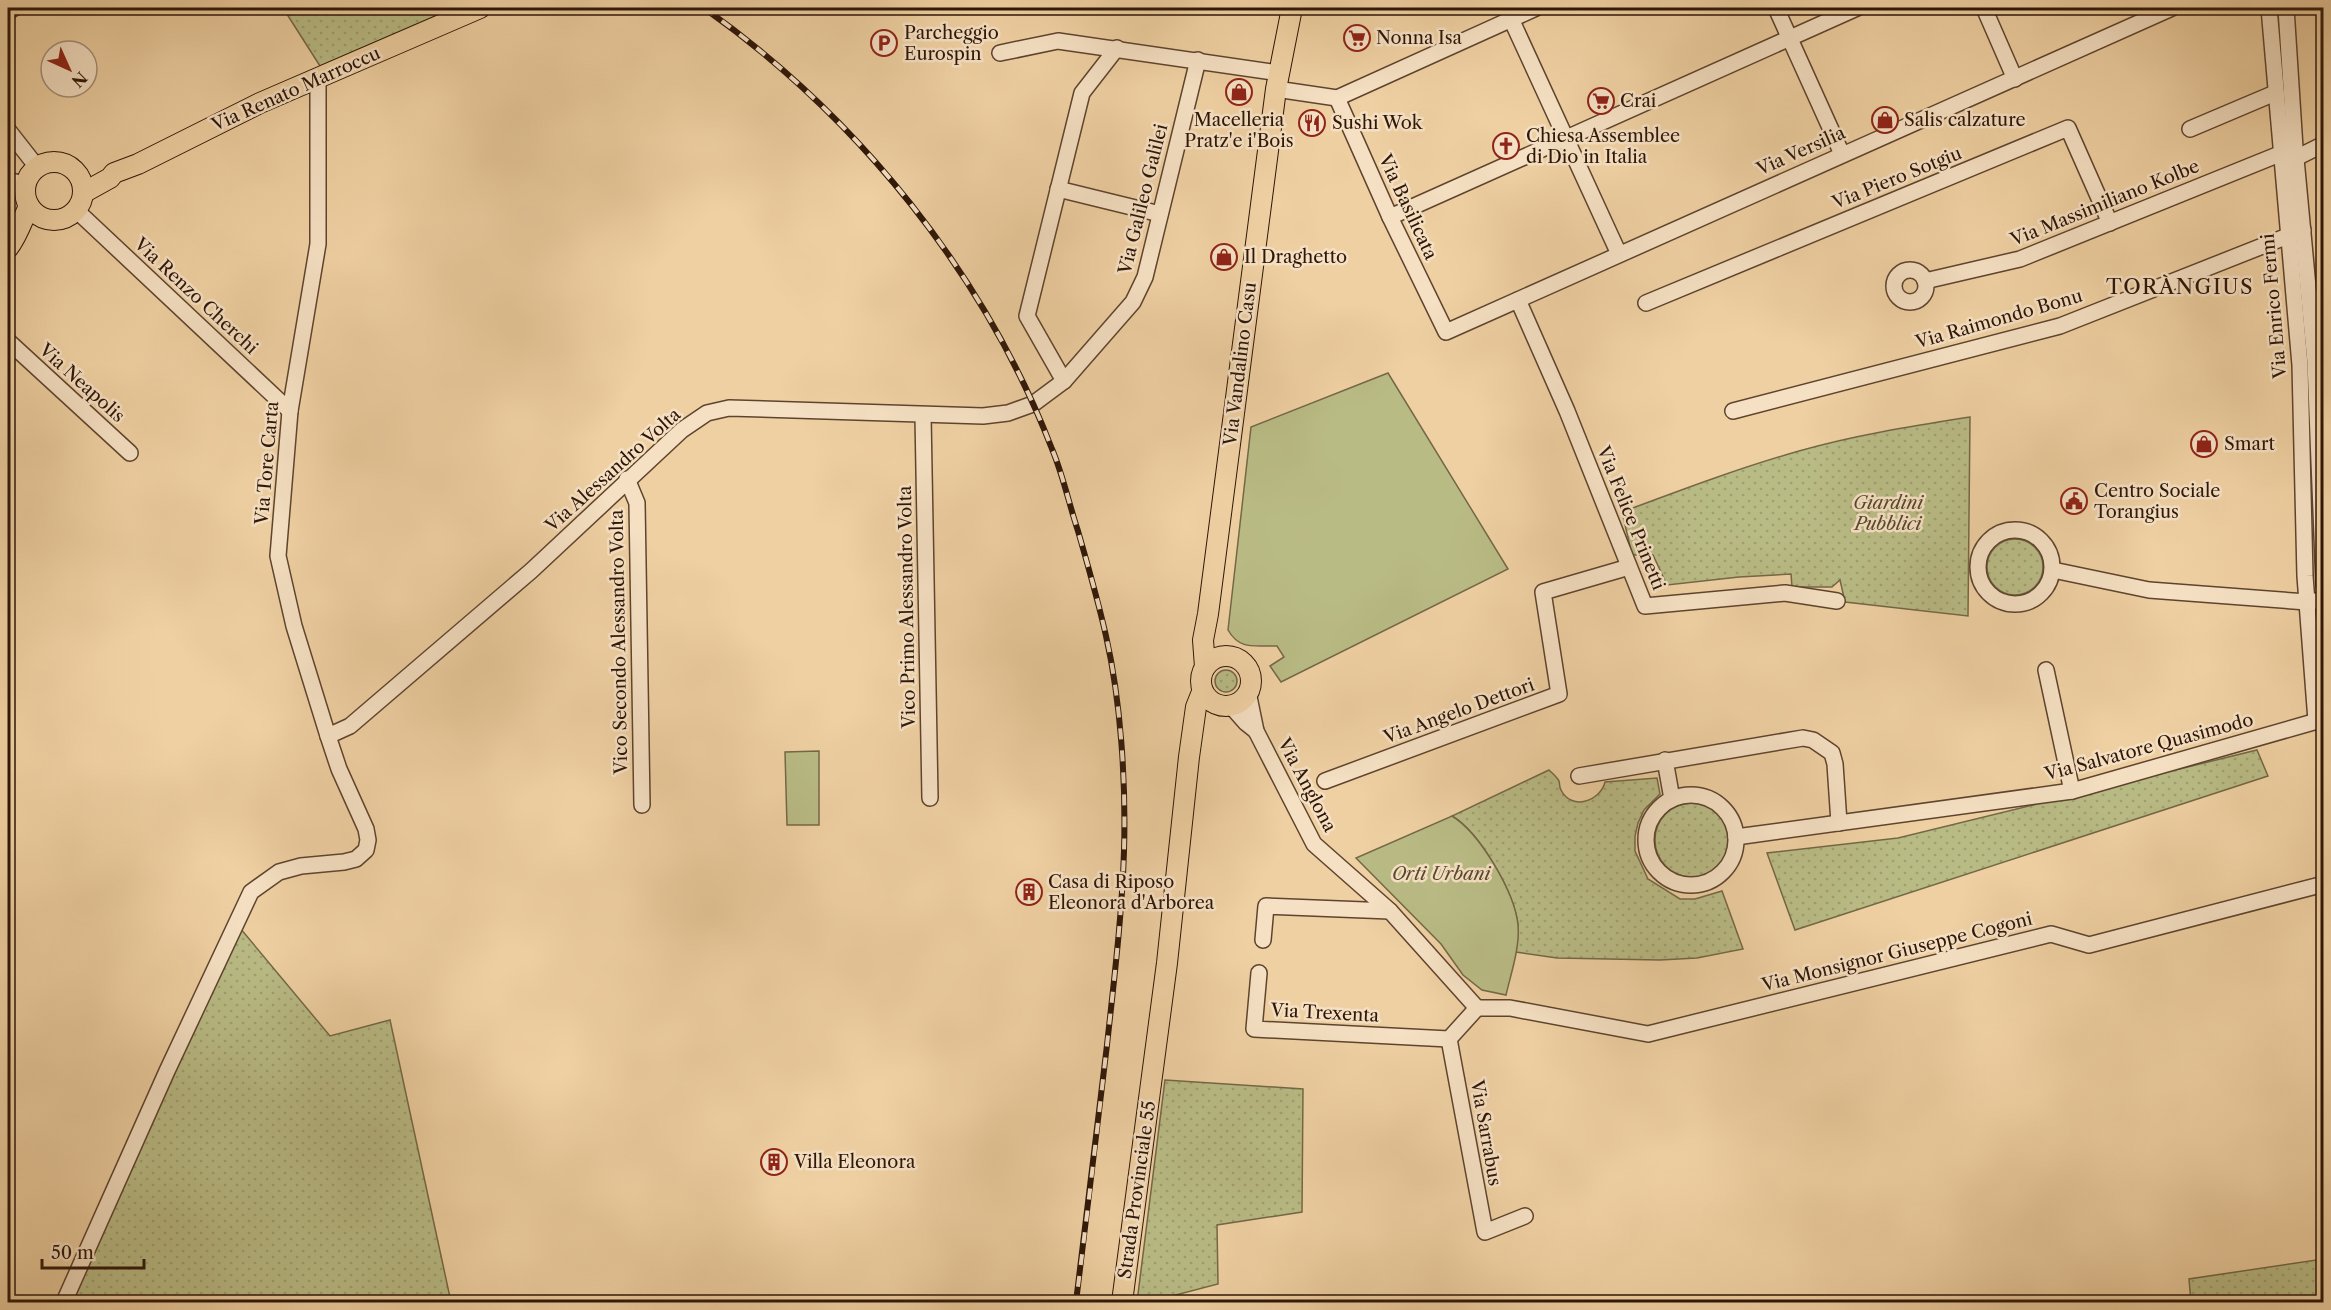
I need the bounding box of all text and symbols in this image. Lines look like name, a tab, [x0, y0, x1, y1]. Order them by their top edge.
place label: Parcheggio Eurospin	[904, 22, 999, 65]
supermarket icon: Nonna Isa	[1342, 23, 1372, 53]
place label: Nonna Isa	[1376, 27, 1463, 49]
parking icon: Parcheggio Eurospin	[869, 28, 899, 58]
north arrow	[39, 39, 99, 99]
street label: Via Renato Marroccu	[207, 42, 384, 136]
text: N	[68, 68, 92, 92]
shop icon: Macelleria Pratz'e i'Bois	[1224, 77, 1254, 107]
supermarket icon: Crai	[1586, 86, 1616, 116]
place label: Crai	[1620, 90, 1657, 112]
shop icon: Salis calzature	[1870, 105, 1900, 135]
restaurant icon: Sushi Wok	[1297, 108, 1327, 138]
place label: Macelleria Pratz'e i'Bois	[1184, 109, 1294, 152]
place label: Salis calzature	[1904, 109, 2026, 131]
place label: Sushi Wok	[1332, 112, 1424, 134]
street label: Via Galileo Galilei	[1113, 121, 1172, 278]
street label: Via Versilia	[1752, 122, 1849, 181]
place label: Chiesa Assemblee di Dio in Italia	[1526, 125, 1680, 168]
church icon: Chiesa Assemblee di Dio in Italia	[1491, 131, 1521, 161]
street label: Via Piero Sotgiu	[1828, 142, 1965, 214]
street label: Via Basilicata	[1374, 150, 1442, 264]
street label: Via Massimiliano Kolbe	[2006, 155, 2203, 251]
street label: Via Renzo Cherchi	[129, 232, 263, 359]
street label: Via Enrico Fermi	[2257, 232, 2291, 380]
shop icon: Il Draghetto	[1209, 242, 1239, 272]
place label: Il Draghetto	[1244, 246, 1347, 268]
district label: TORÀNGIUS	[2106, 274, 2254, 299]
street label: Via Vandalino Casu	[1219, 281, 1261, 448]
street label: Via Raimondo Bonu	[1912, 285, 2085, 354]
street label: Via Neapolis	[34, 338, 129, 427]
street label: Via Tore Carta	[251, 400, 283, 527]
street label: Via Alessandro Volta	[540, 403, 685, 537]
shop icon: Smart	[2189, 429, 2219, 459]
place label: Smart	[2224, 433, 2276, 455]
street label: Via Felice Prinetti	[1592, 442, 1670, 594]
place label: Centro Sociale Torangius	[2094, 480, 2220, 523]
street label: Vico Primo Alessandro Volta	[894, 485, 920, 730]
public building icon: Centro Sociale Torangius	[2059, 486, 2089, 516]
park label: Giardini Pubblici	[1853, 492, 1924, 535]
street label: Vico Secondo Alessandro Volta	[606, 509, 632, 776]
street label: Via Angelo Dettori	[1380, 673, 1538, 749]
street label: Via Salvatore Quasimodo	[2041, 709, 2256, 786]
street label: Via Anglona	[1273, 733, 1341, 836]
park label: Orti Urbani	[1392, 863, 1492, 885]
place label: Casa di Riposo Eleonora d'Arborea	[1048, 871, 1215, 914]
building icon: Casa di Riposo Eleonora d'Arborea	[1014, 877, 1044, 907]
street label: Via Monsignor Giuseppe Cogoni	[1759, 908, 2035, 997]
street label: Via Trexenta	[1269, 999, 1380, 1027]
street label: Via Sarrabus	[1466, 1077, 1506, 1188]
street label: Strada Provinciale 55	[1114, 1100, 1160, 1280]
building icon: Villa Eleonora	[759, 1147, 789, 1177]
place label: Villa Eleonora	[793, 1151, 916, 1173]
scale bar	[42, 1232, 144, 1270]
text: 50 m	[51, 1242, 94, 1264]

